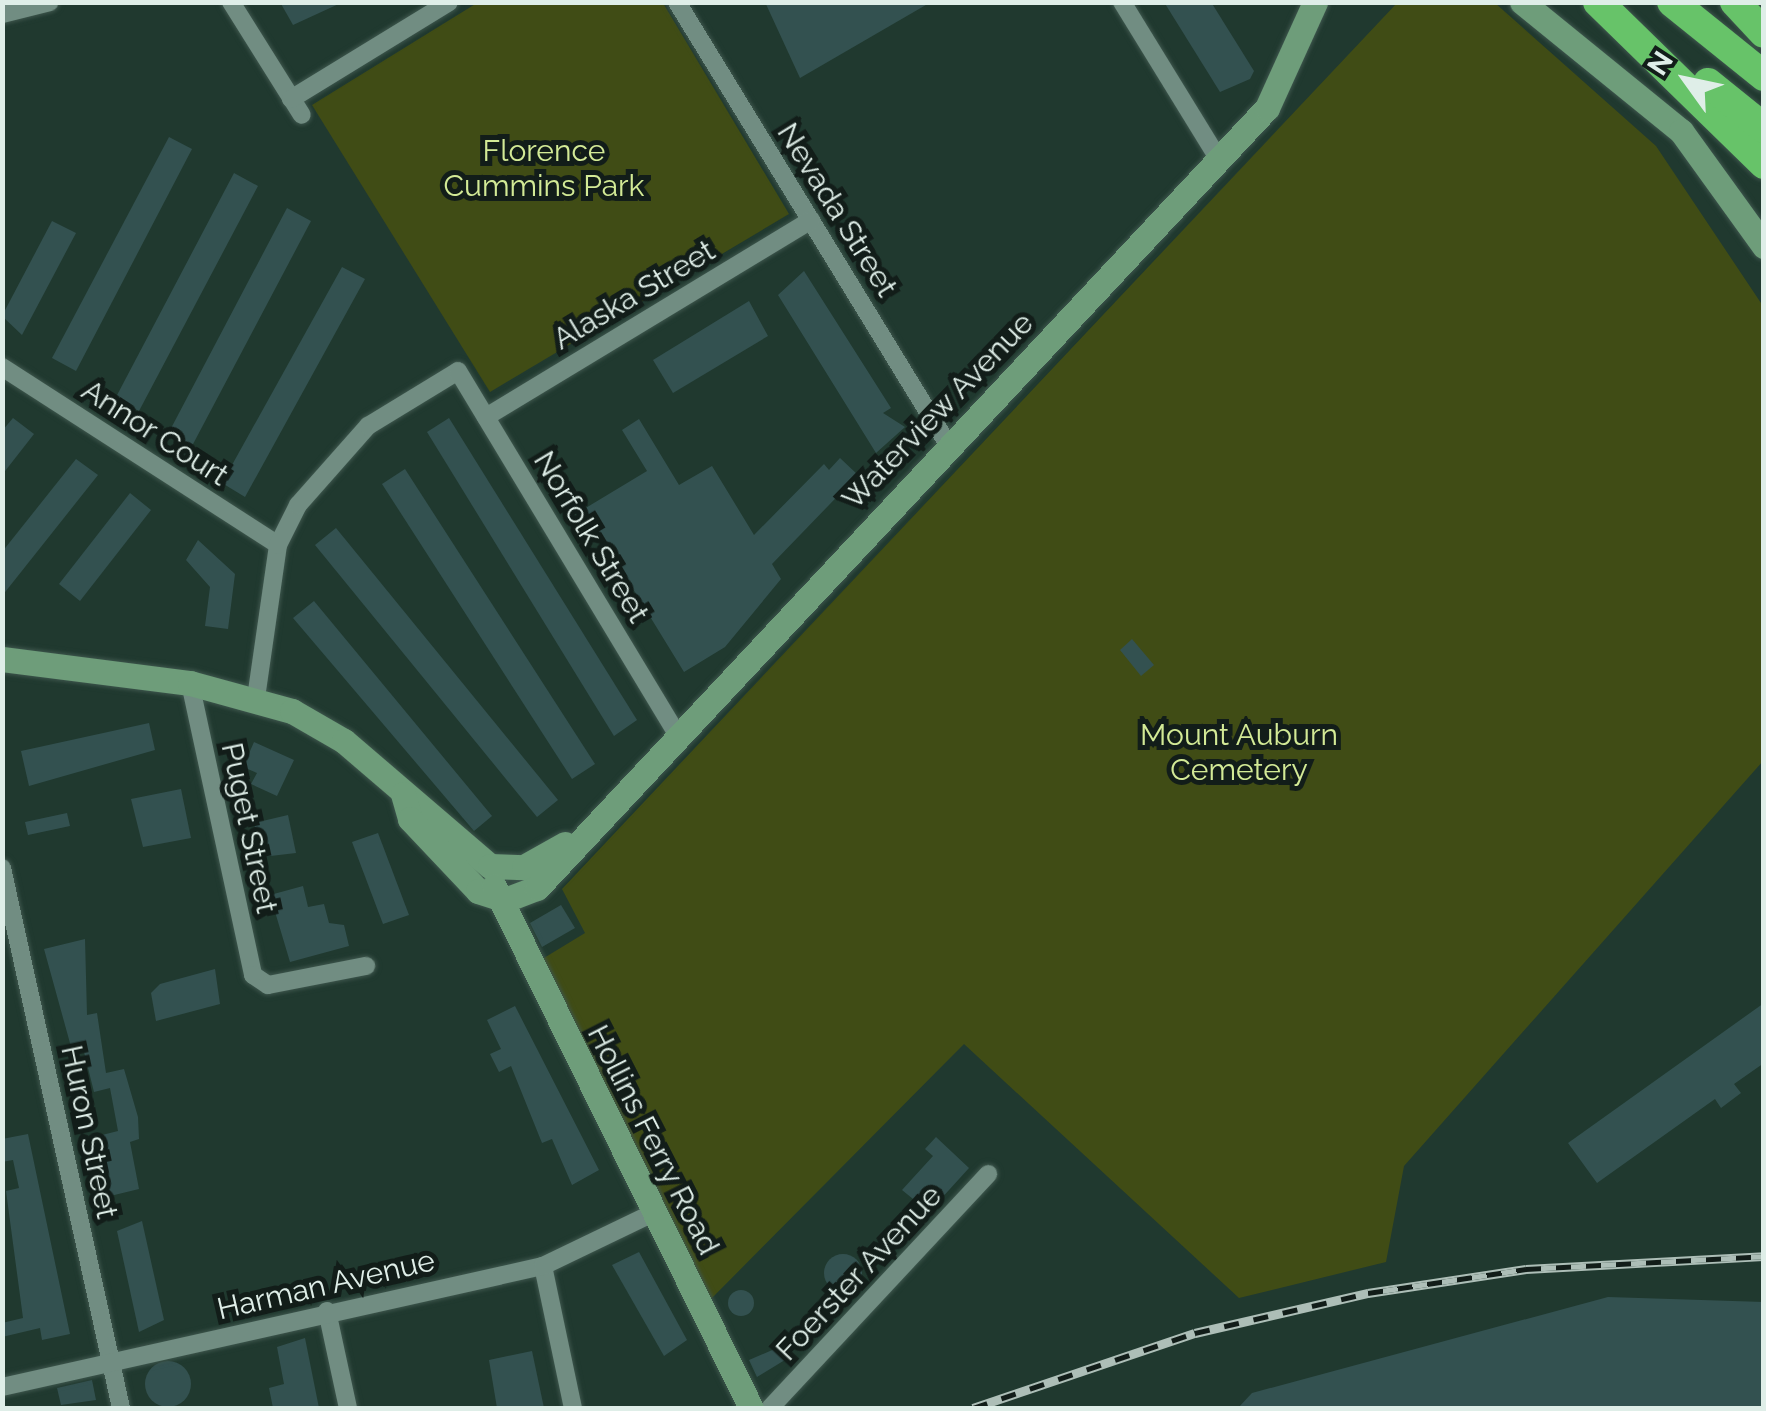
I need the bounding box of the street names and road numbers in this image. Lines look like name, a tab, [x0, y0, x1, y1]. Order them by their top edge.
street label: Nevada Street	[769, 117, 905, 303]
street label: Alaska Street	[547, 233, 721, 357]
street label: Waterview Avenue	[834, 305, 1042, 517]
street label: Annor Court	[75, 372, 235, 494]
street label: Norfolk Street	[526, 445, 656, 629]
street label: Puget Street	[213, 739, 285, 917]
street label: Hollins Ferry Road	[579, 1019, 727, 1261]
street label: Huron Street	[53, 1042, 125, 1222]
street label: Foerster Avenue	[768, 1177, 950, 1369]
street label: Harman Avenue	[213, 1242, 439, 1328]

